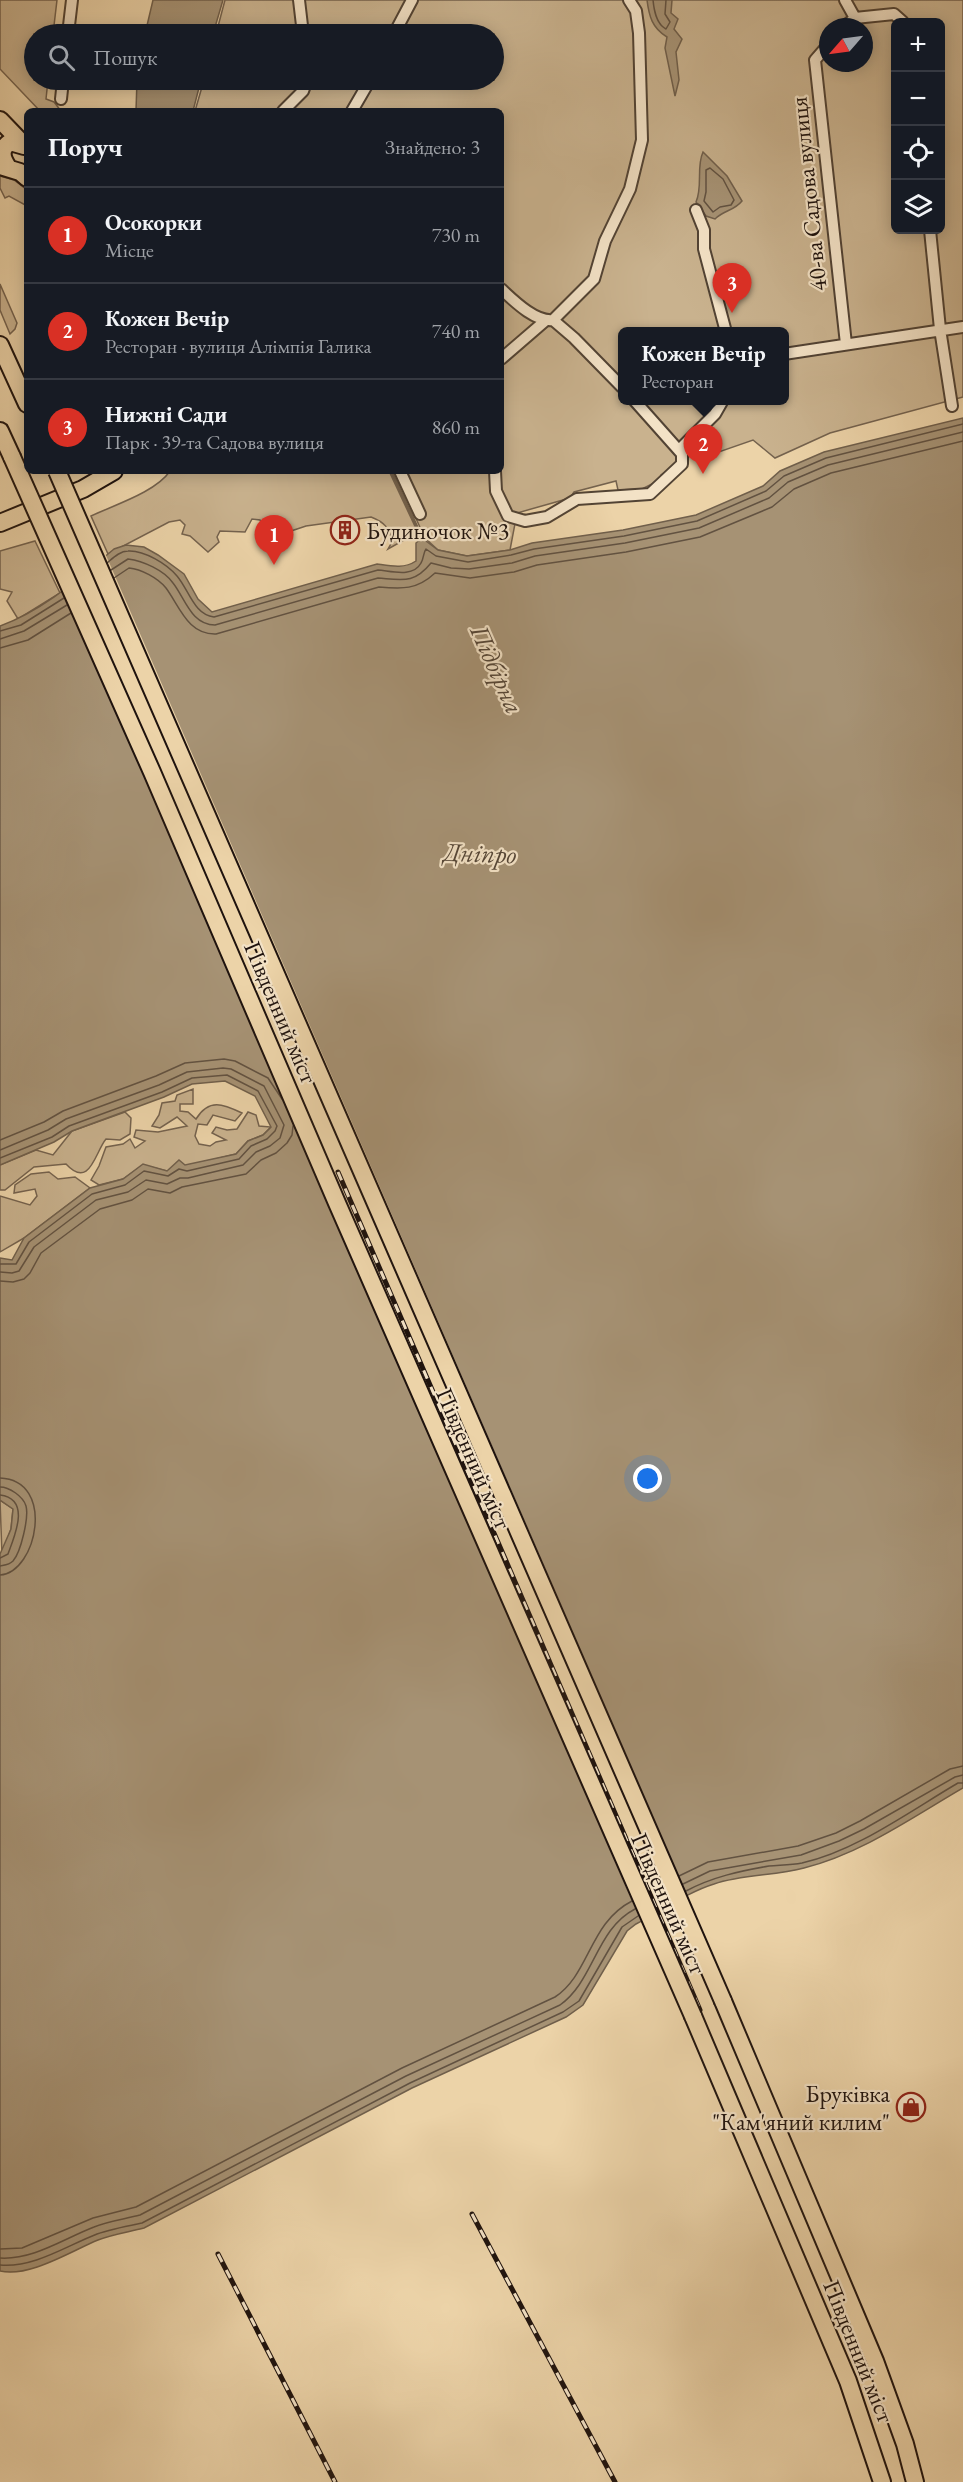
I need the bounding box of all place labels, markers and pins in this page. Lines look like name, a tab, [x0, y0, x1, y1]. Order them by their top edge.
pin: 3	[712, 264, 752, 313]
pin: 2	[684, 424, 722, 474]
building icon: Будиночок №3	[329, 514, 361, 546]
place label: Будиночок №3	[366, 515, 509, 546]
pin: 1	[254, 516, 294, 565]
place label: Бруківка "Кам'яний килим"	[712, 2078, 890, 2137]
shop icon: Бруківка "Кам'яний килим"	[895, 2091, 927, 2123]

